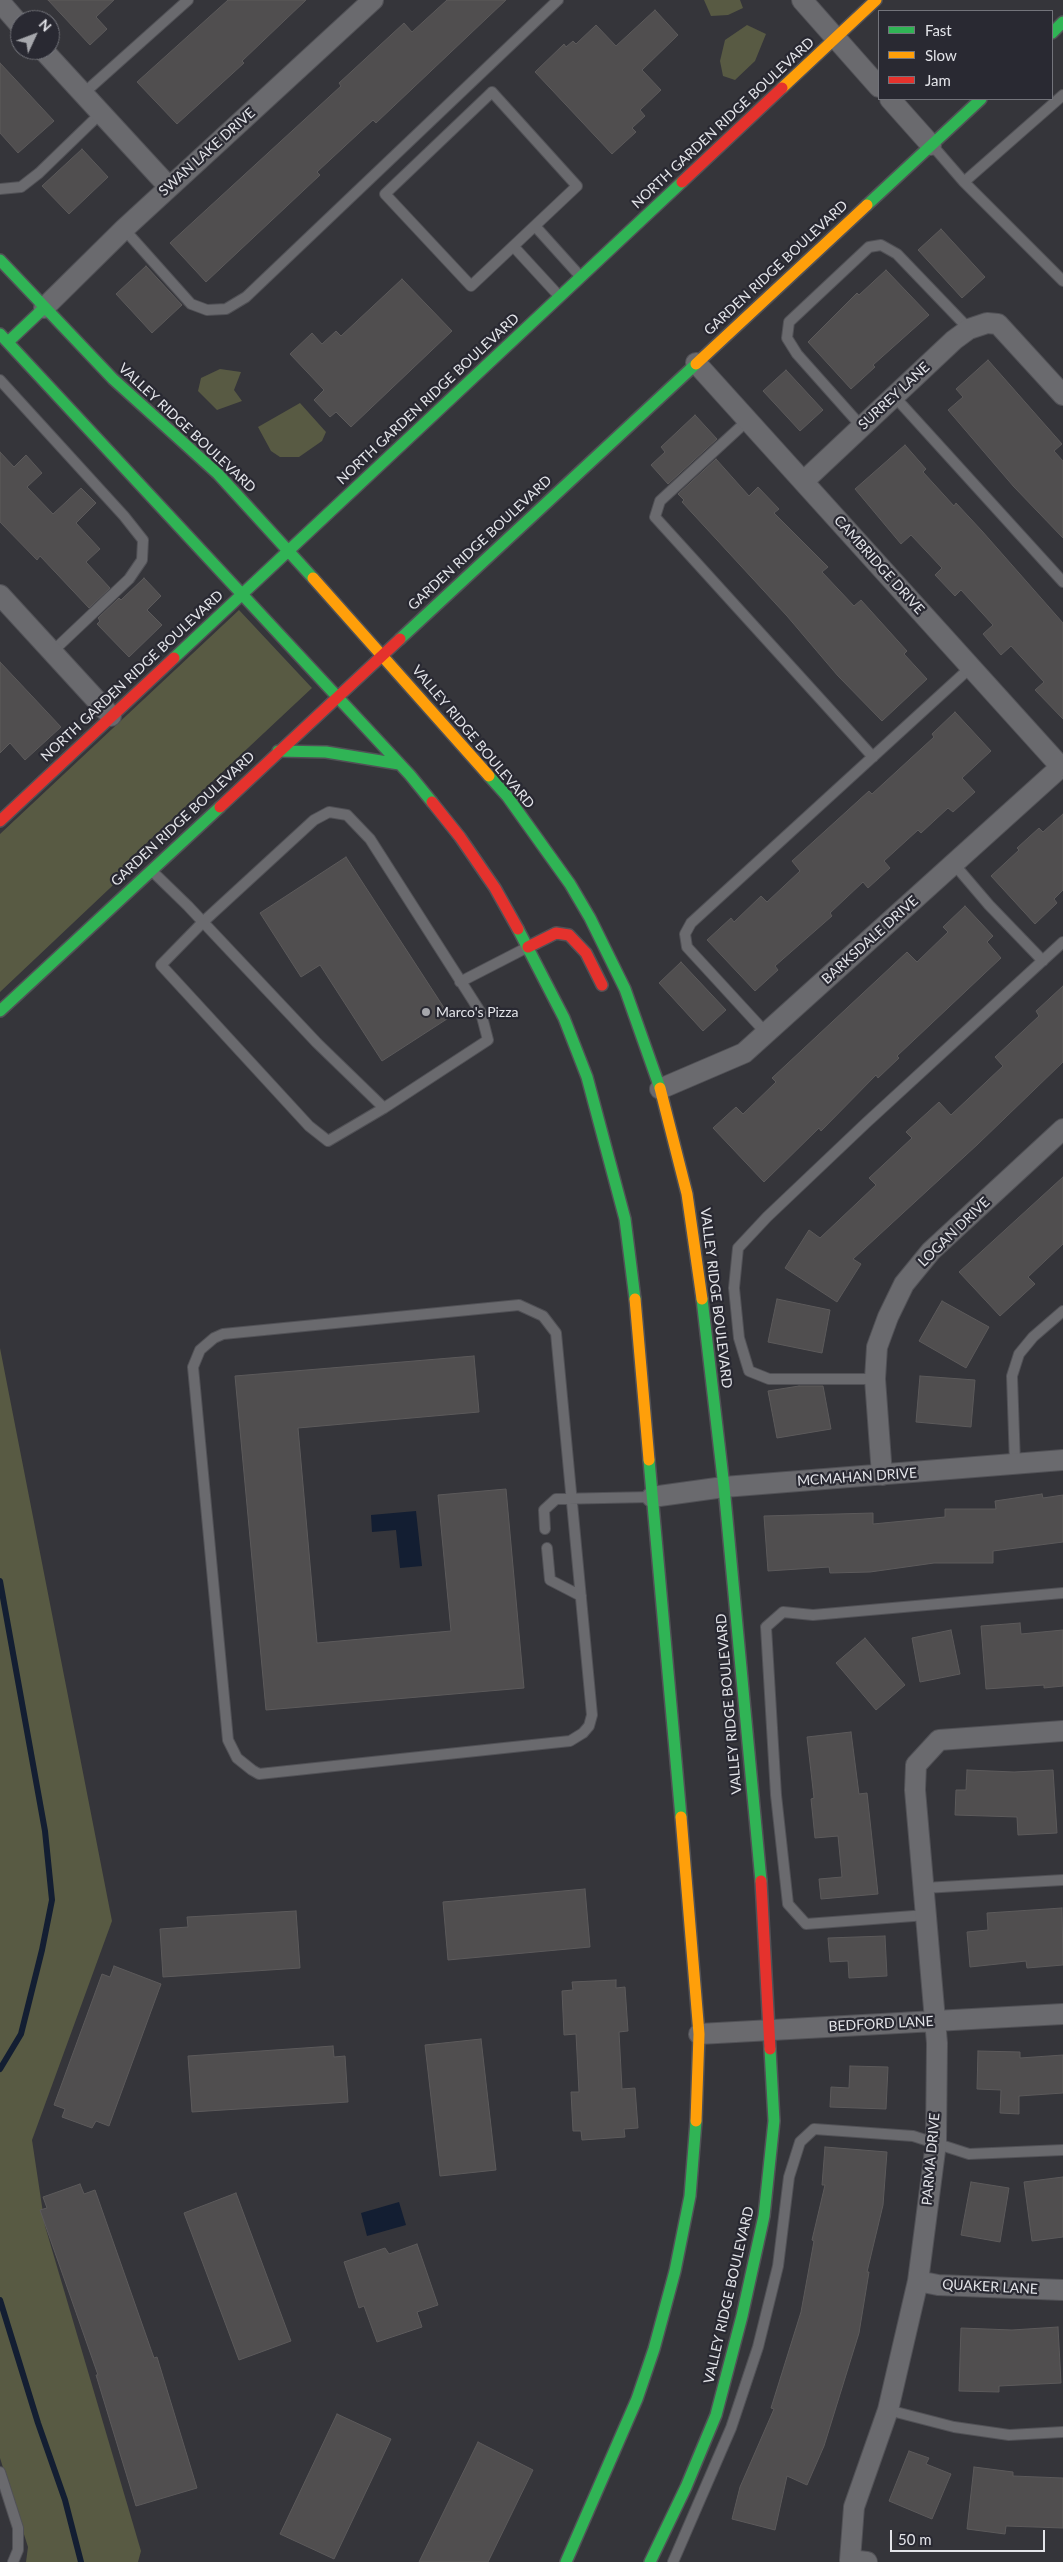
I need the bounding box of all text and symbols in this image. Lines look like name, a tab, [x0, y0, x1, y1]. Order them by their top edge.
north arrow	[10, 10, 60, 60]
legend	[878, 10, 1053, 100]
text: N	[36, 15, 55, 35]
text: Fast	[925, 21, 952, 39]
street label: NORTH GARDEN RIDGE BOULEVARD	[628, 34, 818, 212]
text: Slow	[925, 46, 957, 64]
text: Jam	[925, 71, 951, 89]
street label: SWAN LAKE DRIVE	[155, 104, 259, 200]
street label: GARDEN RIDGE BOULEVARD	[701, 197, 851, 339]
street label: NORTH GARDEN RIDGE BOULEVARD	[333, 310, 523, 488]
street label: SURREY LANE	[855, 359, 933, 433]
street label: VALLEY RIDGE BOULEVARD	[115, 360, 259, 496]
street label: GARDEN RIDGE BOULEVARD	[405, 472, 555, 614]
street label: CAMBRIDGE DRIVE	[830, 512, 928, 618]
street label: NORTH GARDEN RIDGE BOULEVARD	[37, 587, 227, 765]
street label: VALLEY RIDGE BOULEVARD	[408, 662, 538, 812]
street label: GARDEN RIDGE BOULEVARD	[108, 748, 258, 890]
street label: BARKSDALE DRIVE	[818, 892, 922, 988]
place label: Marco's Pizza	[436, 1004, 518, 1020]
marker: Marco's Pizza	[420, 1006, 432, 1018]
street label: LOGAN DRIVE	[915, 1194, 993, 1270]
street label: VALLEY RIDGE BOULEVARD	[697, 1207, 735, 1389]
street label: MCMAHAN DRIVE	[796, 1464, 918, 1490]
street label: VALLEY RIDGE BOULEVARD	[713, 1613, 745, 1795]
street label: BEDFORD LANE	[828, 2013, 934, 2035]
street label: PARMA DRIVE	[919, 2112, 943, 2206]
street label: VALLEY RIDGE BOULEVARD	[700, 2205, 758, 2385]
street label: QUAKER LANE	[942, 2276, 1038, 2298]
scale bar	[893, 2520, 1048, 2552]
text: 50 m	[898, 2530, 932, 2548]

